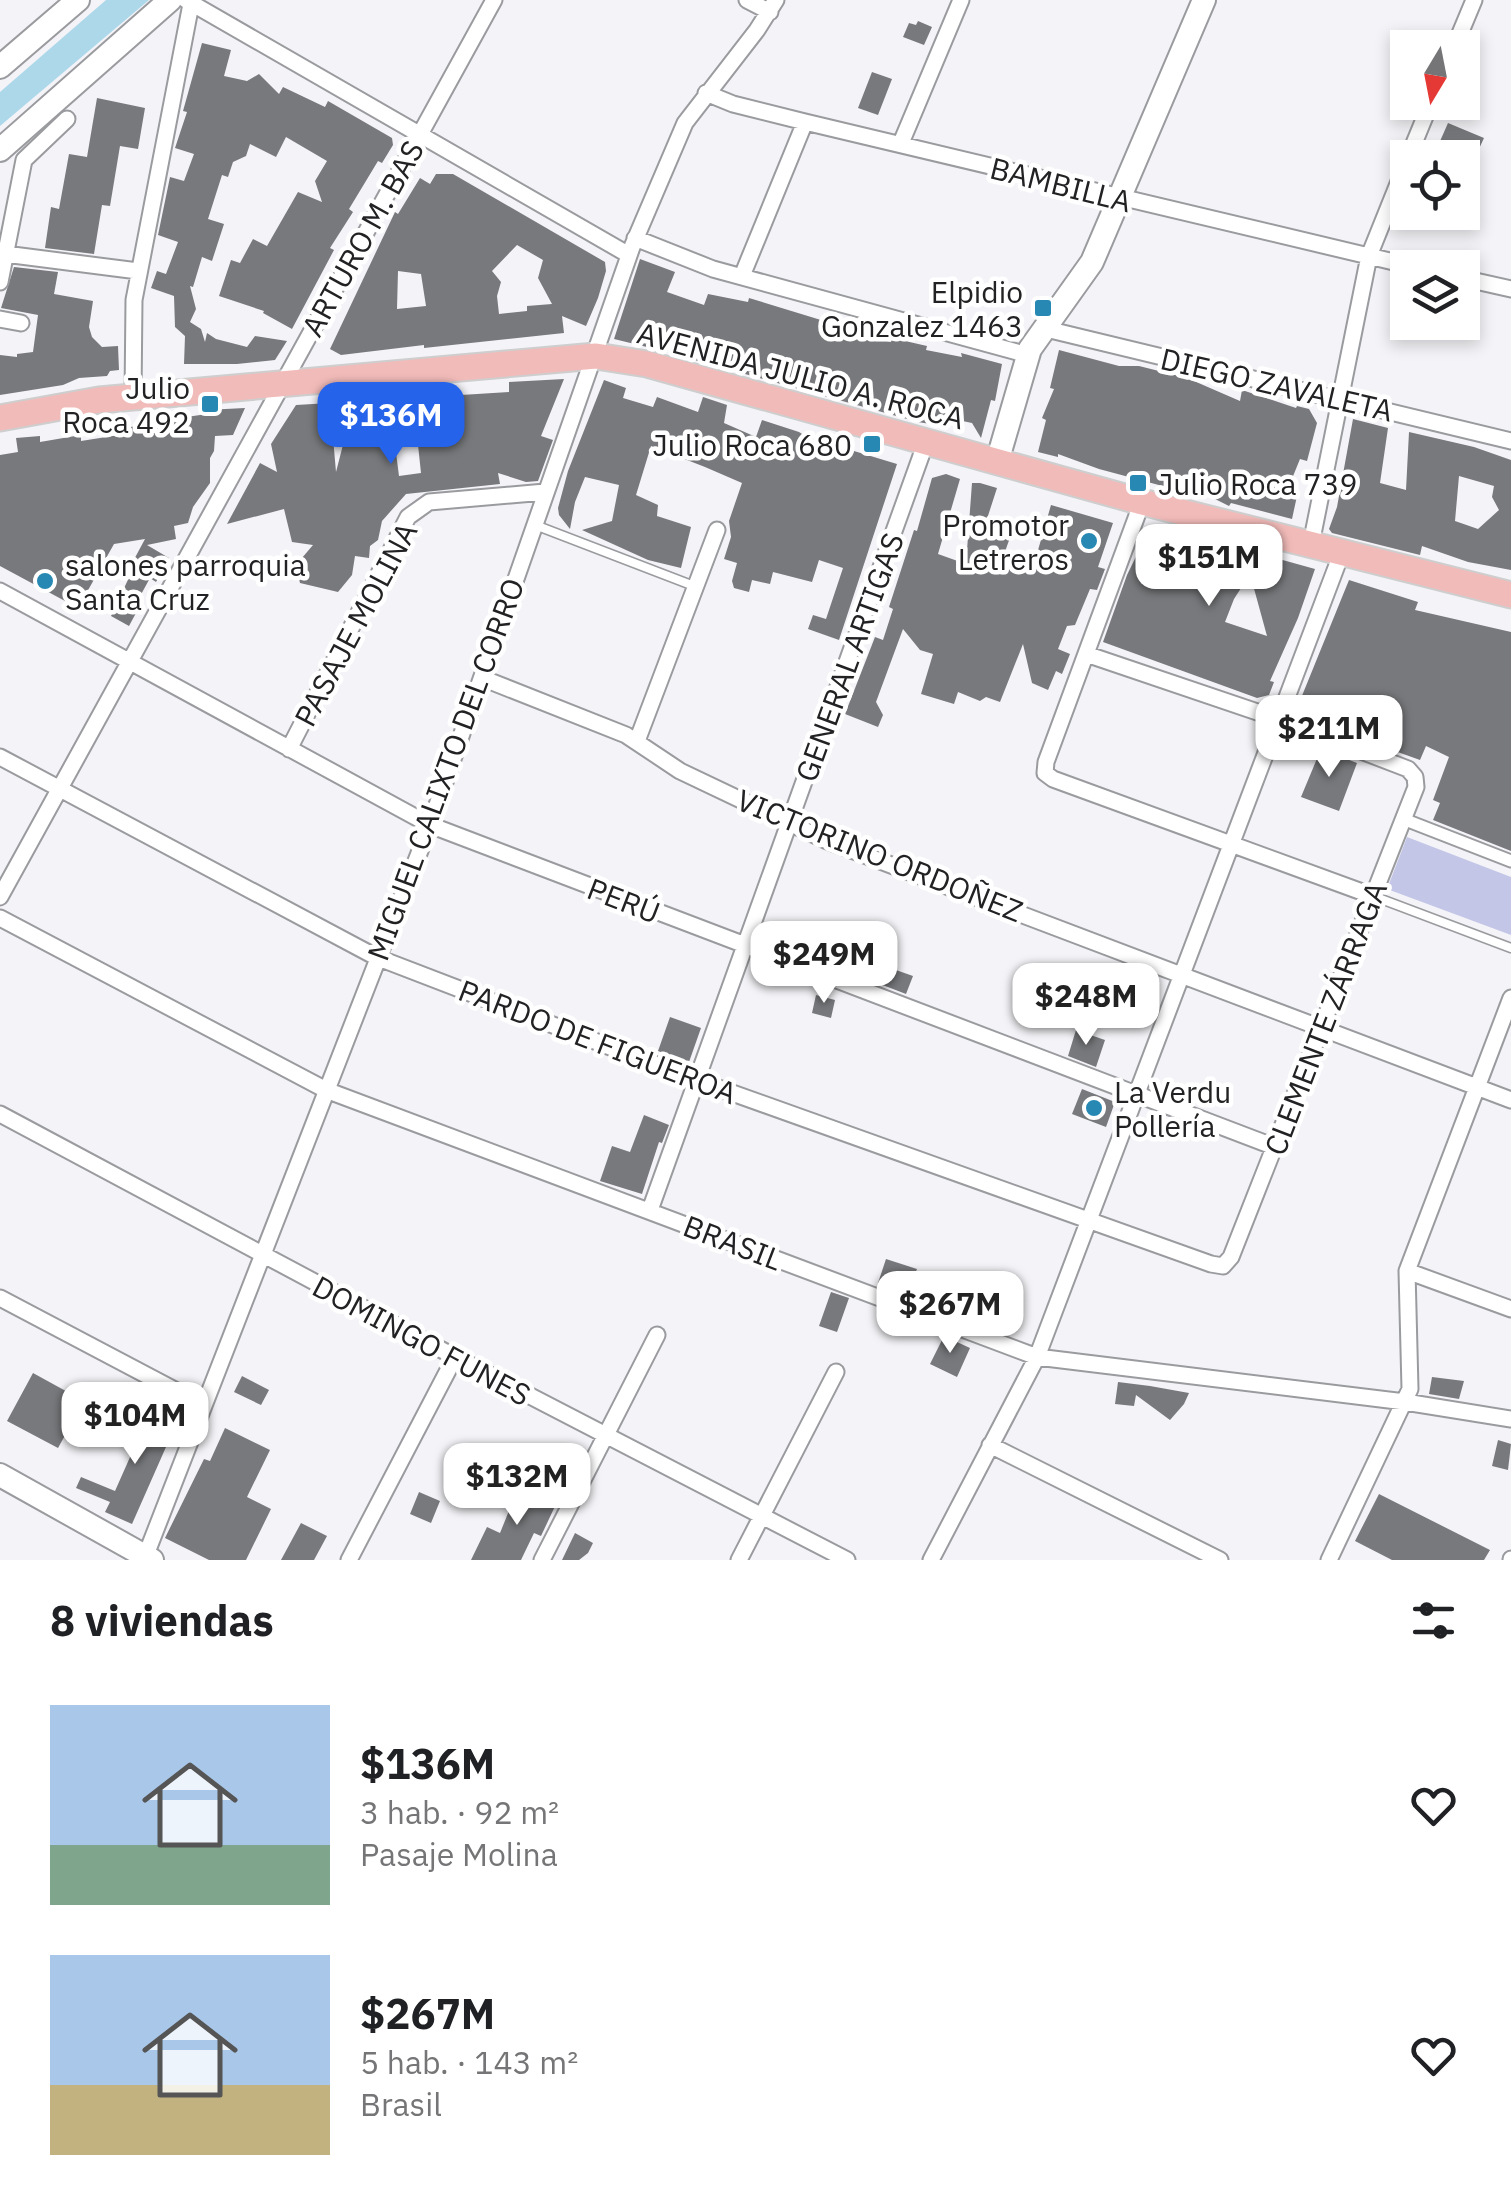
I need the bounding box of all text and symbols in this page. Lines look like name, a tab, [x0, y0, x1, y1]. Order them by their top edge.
north arrow	[1390, 30, 1480, 120]
map controls	[1390, 30, 1480, 340]
street label: ARTURO M. BAS	[292, 133, 432, 343]
button: locate	[1390, 140, 1480, 230]
street label: BAMBILLA	[986, 148, 1136, 220]
button: layers	[1390, 250, 1480, 340]
place label: Elpidio Gonzalez 1463	[821, 272, 1023, 345]
marker: Elpidio Gonzalez 1463	[1032, 297, 1054, 319]
street label: AVENIDA JULIO A. ROCA	[633, 313, 969, 437]
street label: DIEGO ZAVALETA	[1157, 338, 1397, 430]
place label: Julio Roca 492	[62, 368, 190, 441]
pin: $136M	[321, 382, 461, 467]
marker: Julio Roca 492	[199, 393, 221, 415]
text: $136M	[339, 393, 443, 435]
place label: Julio Roca 680	[652, 425, 852, 464]
marker: Julio Roca 680	[861, 433, 883, 455]
place label: Julio Roca 739	[1158, 464, 1358, 503]
marker: Julio Roca 739	[1127, 472, 1149, 494]
place label: Promotor Letreros	[942, 505, 1069, 578]
street label: PASAJE MOLINA	[285, 515, 425, 733]
pin: $151M	[1139, 524, 1279, 609]
street label: GENERAL ARTIGAS	[786, 527, 912, 787]
marker: Promotor Letreros	[1078, 530, 1100, 552]
text: $151M	[1157, 535, 1261, 577]
place label: salones parroquia Santa Cruz	[65, 545, 306, 618]
marker: salones parroquia Santa Cruz	[34, 570, 56, 592]
street label: MIGUEL CALIXTO DEL CORRO	[358, 573, 532, 965]
pin: $211M	[1259, 695, 1399, 780]
text: $211M	[1277, 706, 1381, 748]
street label: VICTORINO ORDOÑEZ	[731, 780, 1029, 930]
street label: PERÚ	[582, 868, 666, 932]
street label: CLEMENTE ZÁRRAGA	[1255, 876, 1395, 1160]
pin: $249M	[754, 921, 894, 1006]
text: $249M	[772, 932, 876, 974]
pin: $248M	[1016, 963, 1156, 1048]
street label: PARDO DE FIGUEROA	[453, 970, 743, 1112]
text: $248M	[1034, 974, 1138, 1016]
place label: La Verdu Pollería	[1114, 1072, 1231, 1145]
marker: La Verdu Pollería	[1083, 1097, 1105, 1119]
street label: BRASIL	[678, 1205, 788, 1279]
street label: DOMINGO FUNES	[306, 1266, 538, 1414]
pin: $267M	[880, 1271, 1020, 1356]
text: $267M	[898, 1282, 1002, 1324]
pin: $104M	[65, 1382, 205, 1467]
text: $104M	[83, 1393, 187, 1435]
pin: $132M	[447, 1443, 587, 1528]
text: $132M	[465, 1454, 569, 1496]
text: 8 viviendas	[50, 1593, 274, 1648]
icon: filters	[1406, 1593, 1461, 1648]
text: $136M	[360, 1736, 495, 1791]
icon: home	[130, 1745, 250, 1865]
icon: heart	[1406, 1778, 1461, 1833]
text: 3 hab. · 92 m²	[360, 1791, 559, 1833]
text: Pasaje Molina	[360, 1833, 558, 1875]
text: $267M	[360, 1986, 495, 2041]
icon: home	[130, 1995, 250, 2115]
icon: heart	[1406, 2028, 1461, 2083]
text: 5 hab. · 143 m²	[360, 2041, 578, 2083]
text: Brasil	[360, 2083, 442, 2125]

